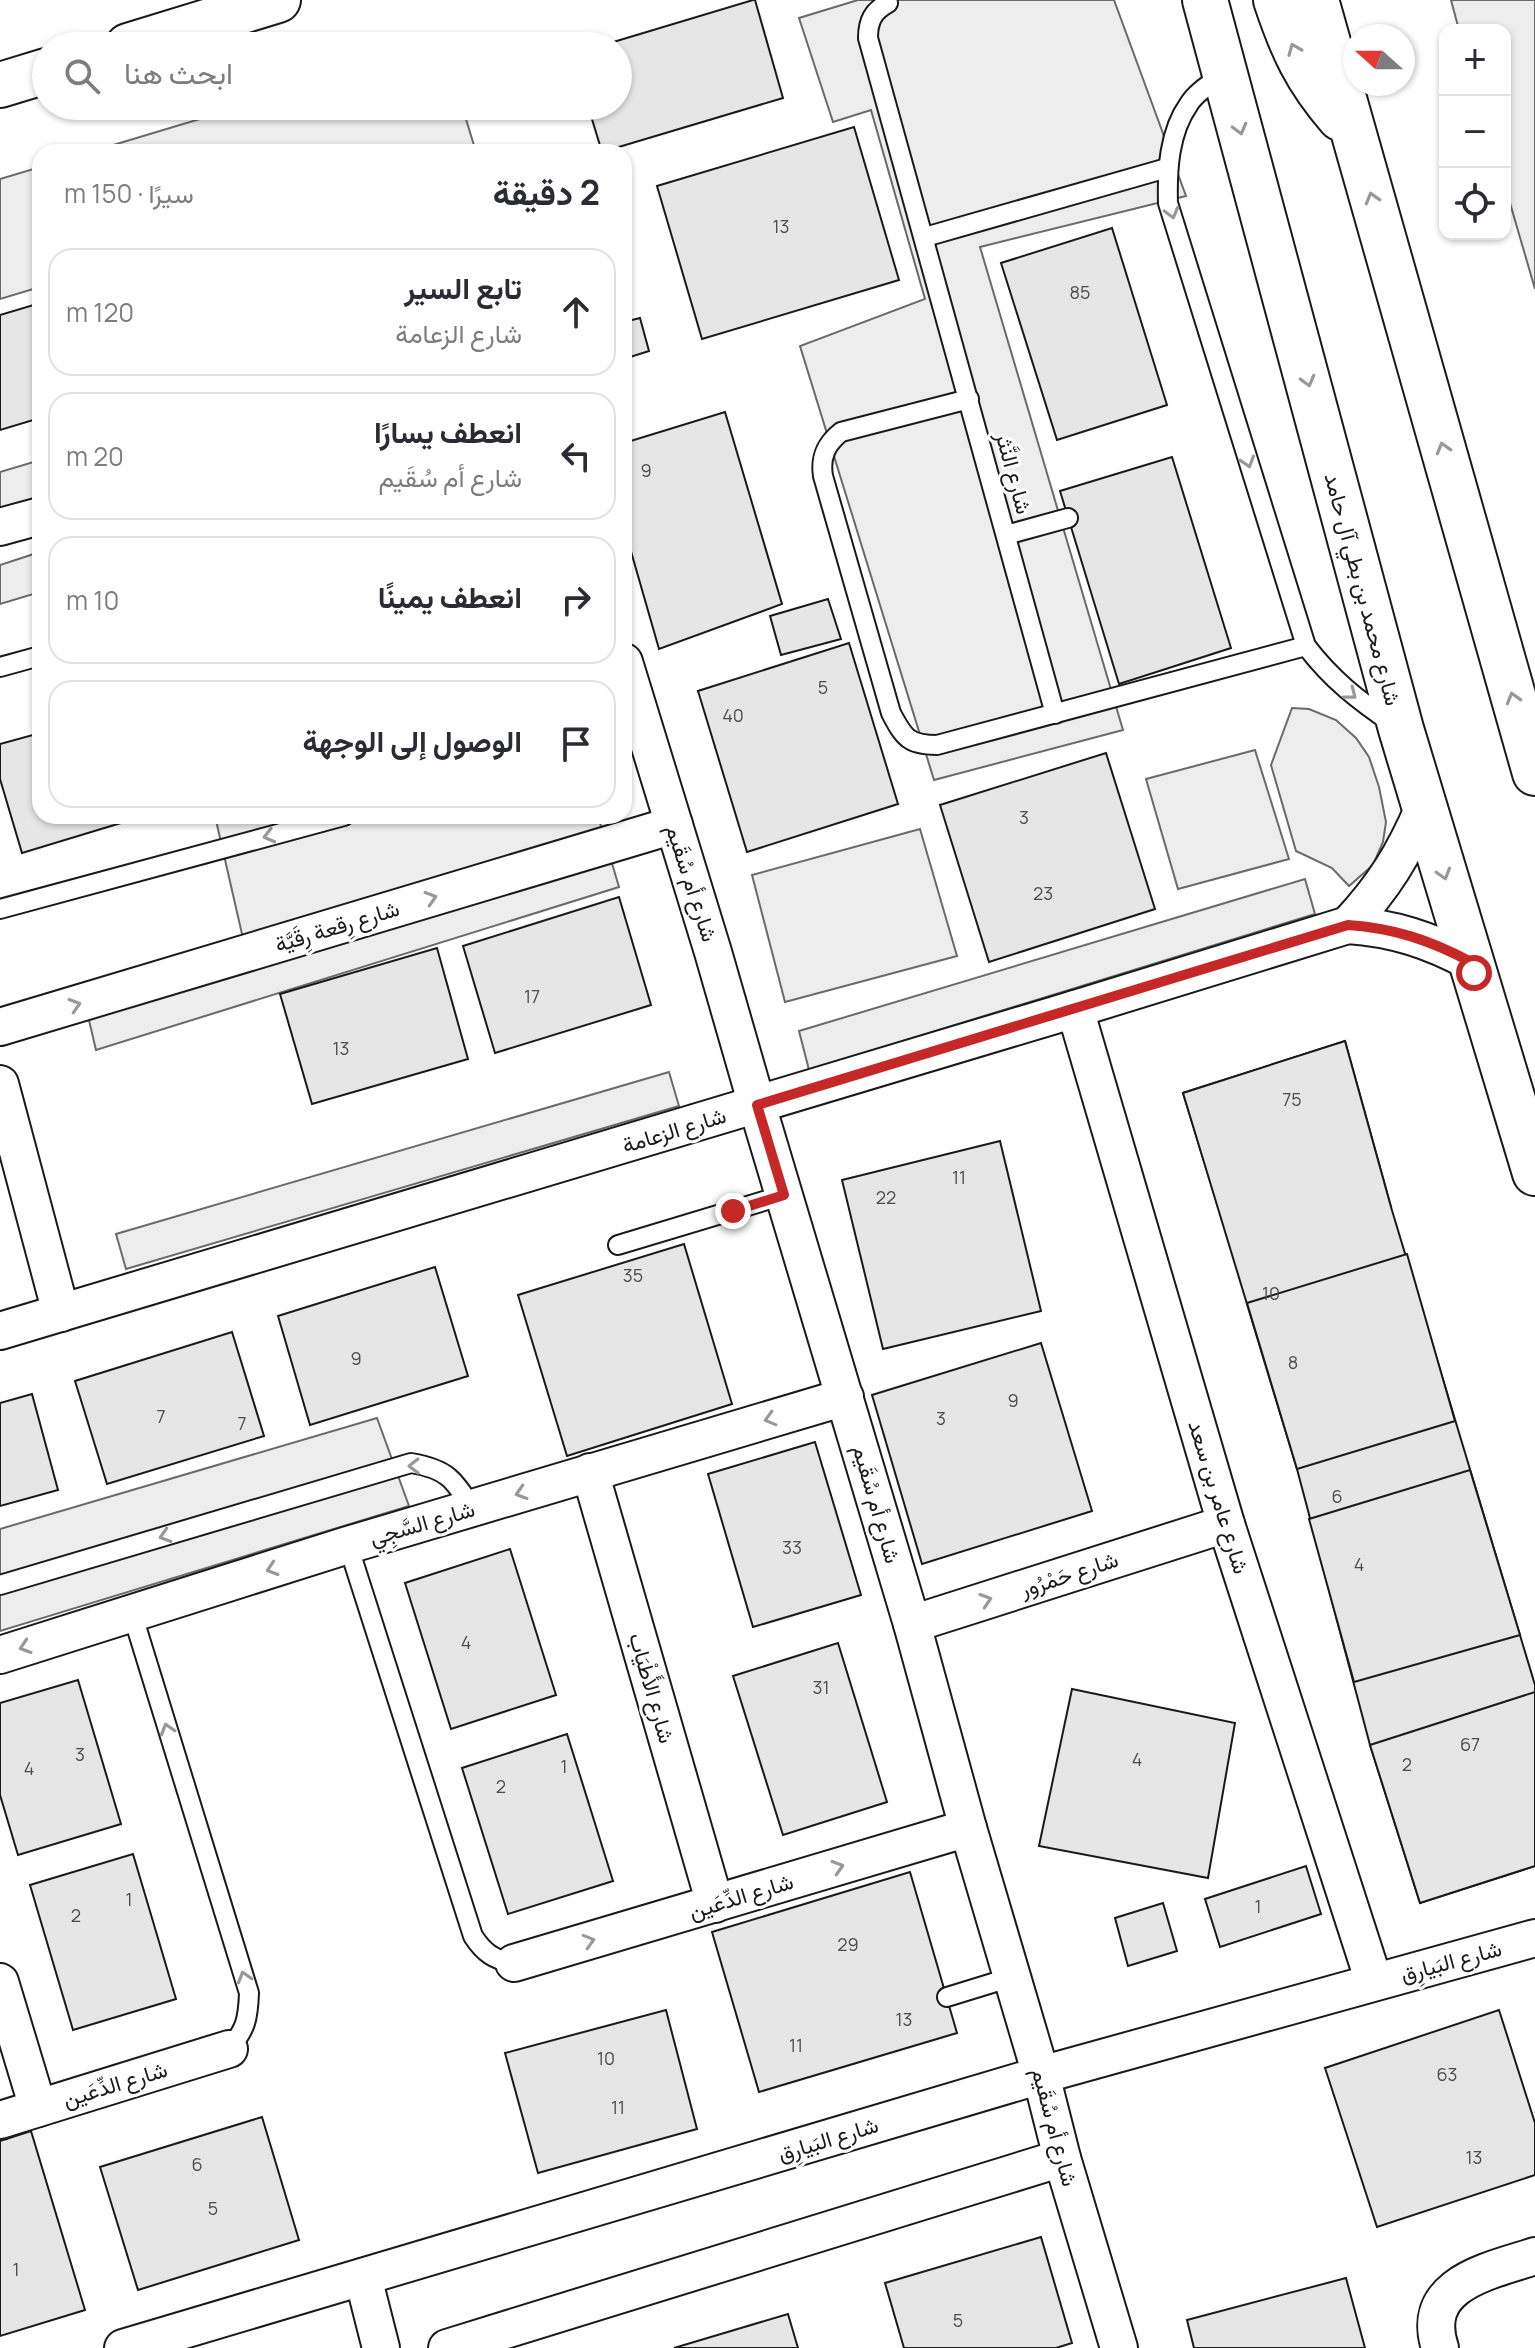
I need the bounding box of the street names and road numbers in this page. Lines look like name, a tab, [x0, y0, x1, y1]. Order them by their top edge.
street label: شارع النَّثر	[988, 428, 1039, 517]
street label: شارع محمد بن بطي آل حامد	[1314, 469, 1409, 710]
street label: شارع أم سُقَيم	[659, 821, 725, 945]
street label: شارع رِقعة رِقَيَّة	[271, 893, 404, 962]
street label: شارع الزعامة	[618, 1100, 730, 1160]
street label: شارع عامر بن سعد	[1181, 1417, 1257, 1577]
street label: شارع أم سُقَيم	[846, 1441, 908, 1567]
street label: شارع السَّجِي	[366, 1494, 479, 1556]
street label: شارع حَمْرُور	[1015, 1544, 1122, 1604]
street label: شارع الأَطْيَاب	[622, 1629, 683, 1747]
street label: شارع الدِّعَين	[685, 1866, 797, 1926]
street label: شارع البَيارِق	[1397, 1933, 1506, 1992]
street label: شارع الدِّعَين	[59, 2054, 171, 2114]
street label: شارع أم سُقَيم	[1025, 2064, 1085, 2190]
street label: شارع البَيارِق	[774, 2110, 883, 2171]

